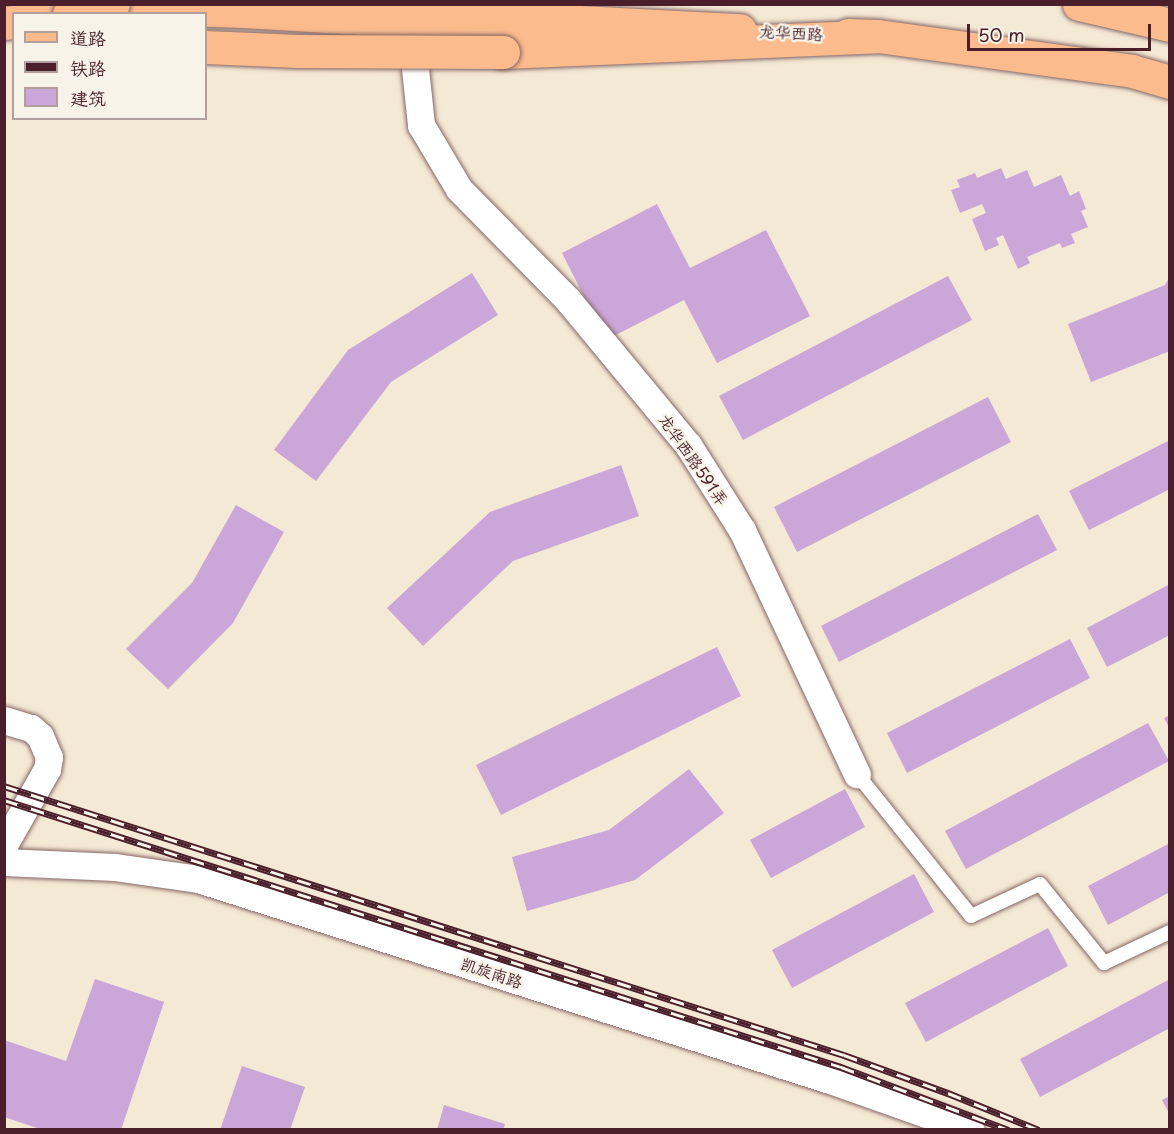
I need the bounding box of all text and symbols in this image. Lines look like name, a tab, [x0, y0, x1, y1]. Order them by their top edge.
legend	[12, 12, 207, 120]
scale bar	[970, 12, 1154, 50]
street label: 龙华西路	[759, 21, 823, 43]
text: 50 m	[978, 21, 1025, 48]
text: 道路	[70, 24, 106, 51]
text: 铁路	[70, 54, 106, 81]
text: 建筑	[70, 84, 106, 111]
street label: 龙华西路591弄	[655, 410, 733, 508]
street label: 凯旋南路	[459, 953, 525, 991]

